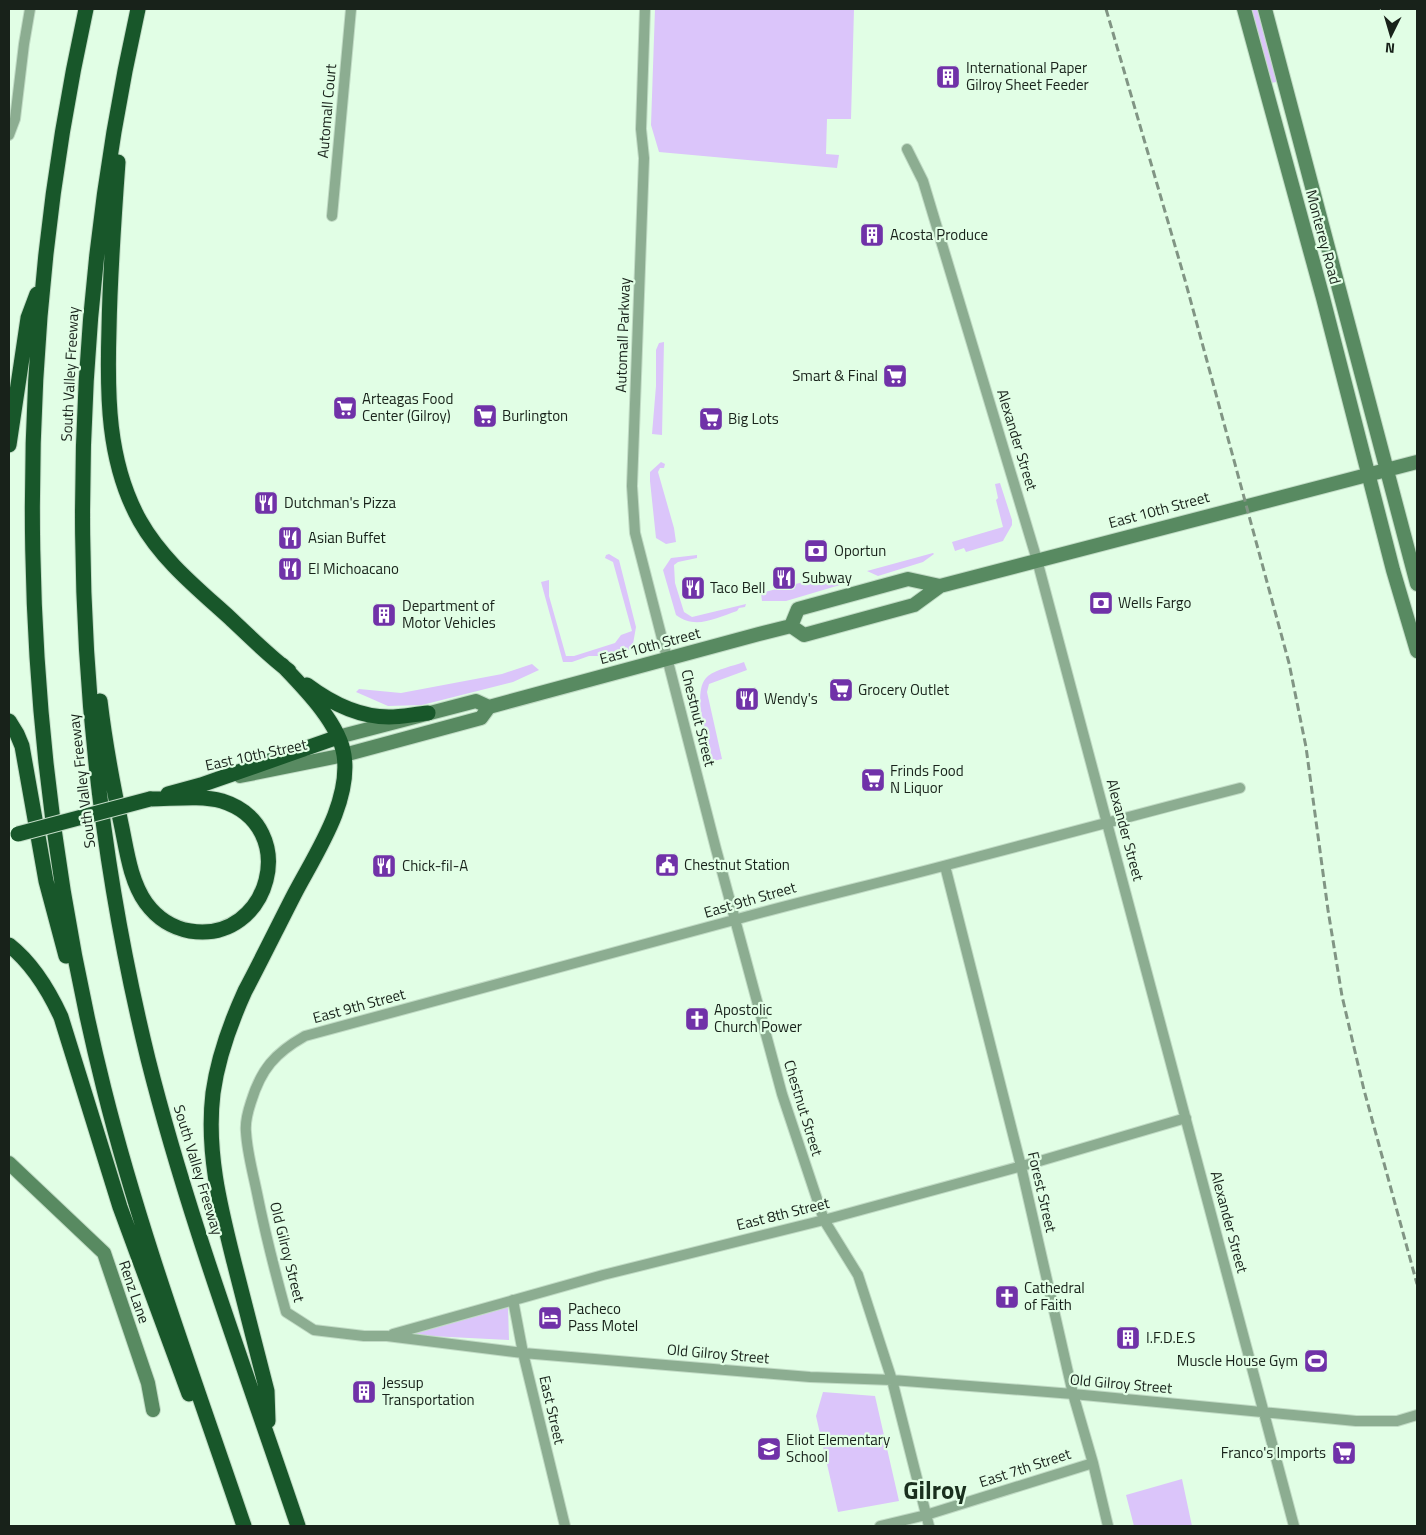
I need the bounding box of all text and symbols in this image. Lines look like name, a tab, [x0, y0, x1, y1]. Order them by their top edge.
north arrow	[1366, 10, 1416, 60]
text: N	[1384, 38, 1396, 59]
place label: International Paper Gilroy Sheet Feeder	[966, 56, 1089, 96]
street label: Automall Court	[311, 62, 342, 159]
building icon: International Paper Gilroy Sheet Feeder	[935, 64, 961, 90]
street label: Monterey Road	[1300, 187, 1347, 287]
building icon: Acosta Produce	[859, 222, 885, 248]
place label: Acosta Produce	[890, 223, 988, 246]
street label: Automall Parkway	[609, 277, 636, 393]
street label: South Valley Freeway	[54, 306, 85, 442]
supermarket icon: Smart & Final	[882, 363, 908, 389]
place label: Smart & Final	[792, 364, 878, 387]
street label: Alexander Street	[991, 386, 1044, 494]
place label: Arteagas Food Center (Gilroy)	[362, 387, 453, 427]
supermarket icon: Arteagas Food Center (Gilroy)	[332, 395, 358, 421]
supermarket icon: Burlington	[472, 403, 498, 429]
place label: Burlington	[502, 404, 568, 427]
supermarket icon: Big Lots	[698, 406, 724, 432]
place label: Big Lots	[728, 407, 779, 430]
street label: East 10th Street	[1106, 485, 1213, 534]
restaurant icon: Dutchman's Pizza	[253, 490, 279, 516]
place label: Dutchman's Pizza	[284, 491, 397, 514]
restaurant icon: Asian Buffet	[277, 525, 303, 551]
place label: Asian Buffet	[308, 526, 387, 549]
bank icon: Oportun	[803, 538, 829, 564]
place label: Oportun	[834, 539, 886, 562]
restaurant icon: El Michoacano	[277, 556, 303, 582]
place label: El Michoacano	[308, 557, 399, 580]
restaurant icon: Subway	[771, 565, 797, 591]
place label: Subway	[802, 566, 852, 589]
restaurant icon: Taco Bell	[680, 575, 706, 601]
place label: Taco Bell	[710, 576, 766, 599]
bank icon: Wells Fargo	[1088, 590, 1114, 616]
place label: Wells Fargo	[1118, 591, 1191, 614]
place label: Department of Motor Vehicles	[402, 594, 496, 634]
building icon: Department of Motor Vehicles	[371, 602, 397, 628]
street label: East 10th Street	[597, 621, 704, 670]
street label: Chestnut Street	[675, 667, 722, 770]
supermarket icon: Grocery Outlet	[828, 677, 854, 703]
place label: Grocery Outlet	[858, 678, 950, 701]
restaurant icon: Wendy's	[734, 686, 760, 712]
place label: Wendy's	[764, 687, 818, 710]
street label: South Valley Freeway	[62, 713, 101, 850]
street label: East 10th Street	[203, 732, 310, 777]
place label: Frinds Food N Liquor	[890, 759, 964, 799]
supermarket icon: Frinds Food N Liquor	[860, 767, 886, 793]
street label: Alexander Street	[1101, 776, 1150, 884]
public building icon: Chestnut Station	[654, 852, 680, 878]
restaurant icon: Chick-fil-A	[371, 853, 397, 879]
place label: Chestnut Station	[684, 853, 790, 876]
place label: Chick-fil-A	[402, 854, 468, 877]
street label: East 9th Street	[701, 875, 799, 924]
street label: East 9th Street	[310, 982, 408, 1029]
place label: Apostolic Church Power	[714, 998, 802, 1038]
church icon: Apostolic Church Power	[684, 1006, 710, 1032]
street label: Chestnut Street	[778, 1057, 829, 1159]
street label: South Valley Freeway	[168, 1102, 229, 1238]
street label: Forest Street	[1022, 1149, 1063, 1235]
street label: Alexander Street	[1205, 1168, 1254, 1276]
street label: East 8th Street	[734, 1191, 832, 1236]
street label: Old Gilroy Street	[264, 1199, 311, 1305]
street label: Renz Lane	[113, 1257, 156, 1326]
place label: Cathedral of Faith	[1024, 1276, 1085, 1316]
church icon: Cathedral of Faith	[994, 1284, 1020, 1310]
place label: Pacheco Pass Motel	[568, 1297, 638, 1337]
hotel icon: Pacheco Pass Motel	[537, 1305, 563, 1331]
building icon: I.F.D.E.S	[1115, 1325, 1141, 1351]
place label: I.F.D.E.S	[1146, 1326, 1195, 1349]
street label: Old Gilroy Street	[666, 1338, 771, 1369]
sports icon: Muscle House Gym	[1303, 1348, 1329, 1374]
place label: Muscle House Gym	[1177, 1349, 1298, 1372]
street label: Old Gilroy Street	[1069, 1368, 1174, 1399]
place label: Jessup Transportation	[382, 1371, 475, 1411]
street label: East Street	[533, 1373, 572, 1447]
building icon: Jessup Transportation	[351, 1379, 377, 1405]
place label: Eliot Elementary School	[786, 1428, 890, 1468]
school or university icon: Eliot Elementary School	[756, 1436, 782, 1462]
supermarket icon: Franco's Imports	[1331, 1440, 1357, 1466]
place label: Franco's Imports	[1221, 1441, 1326, 1464]
street label: East 7th Street	[976, 1442, 1074, 1493]
district label: Gilroy	[903, 1471, 967, 1509]

